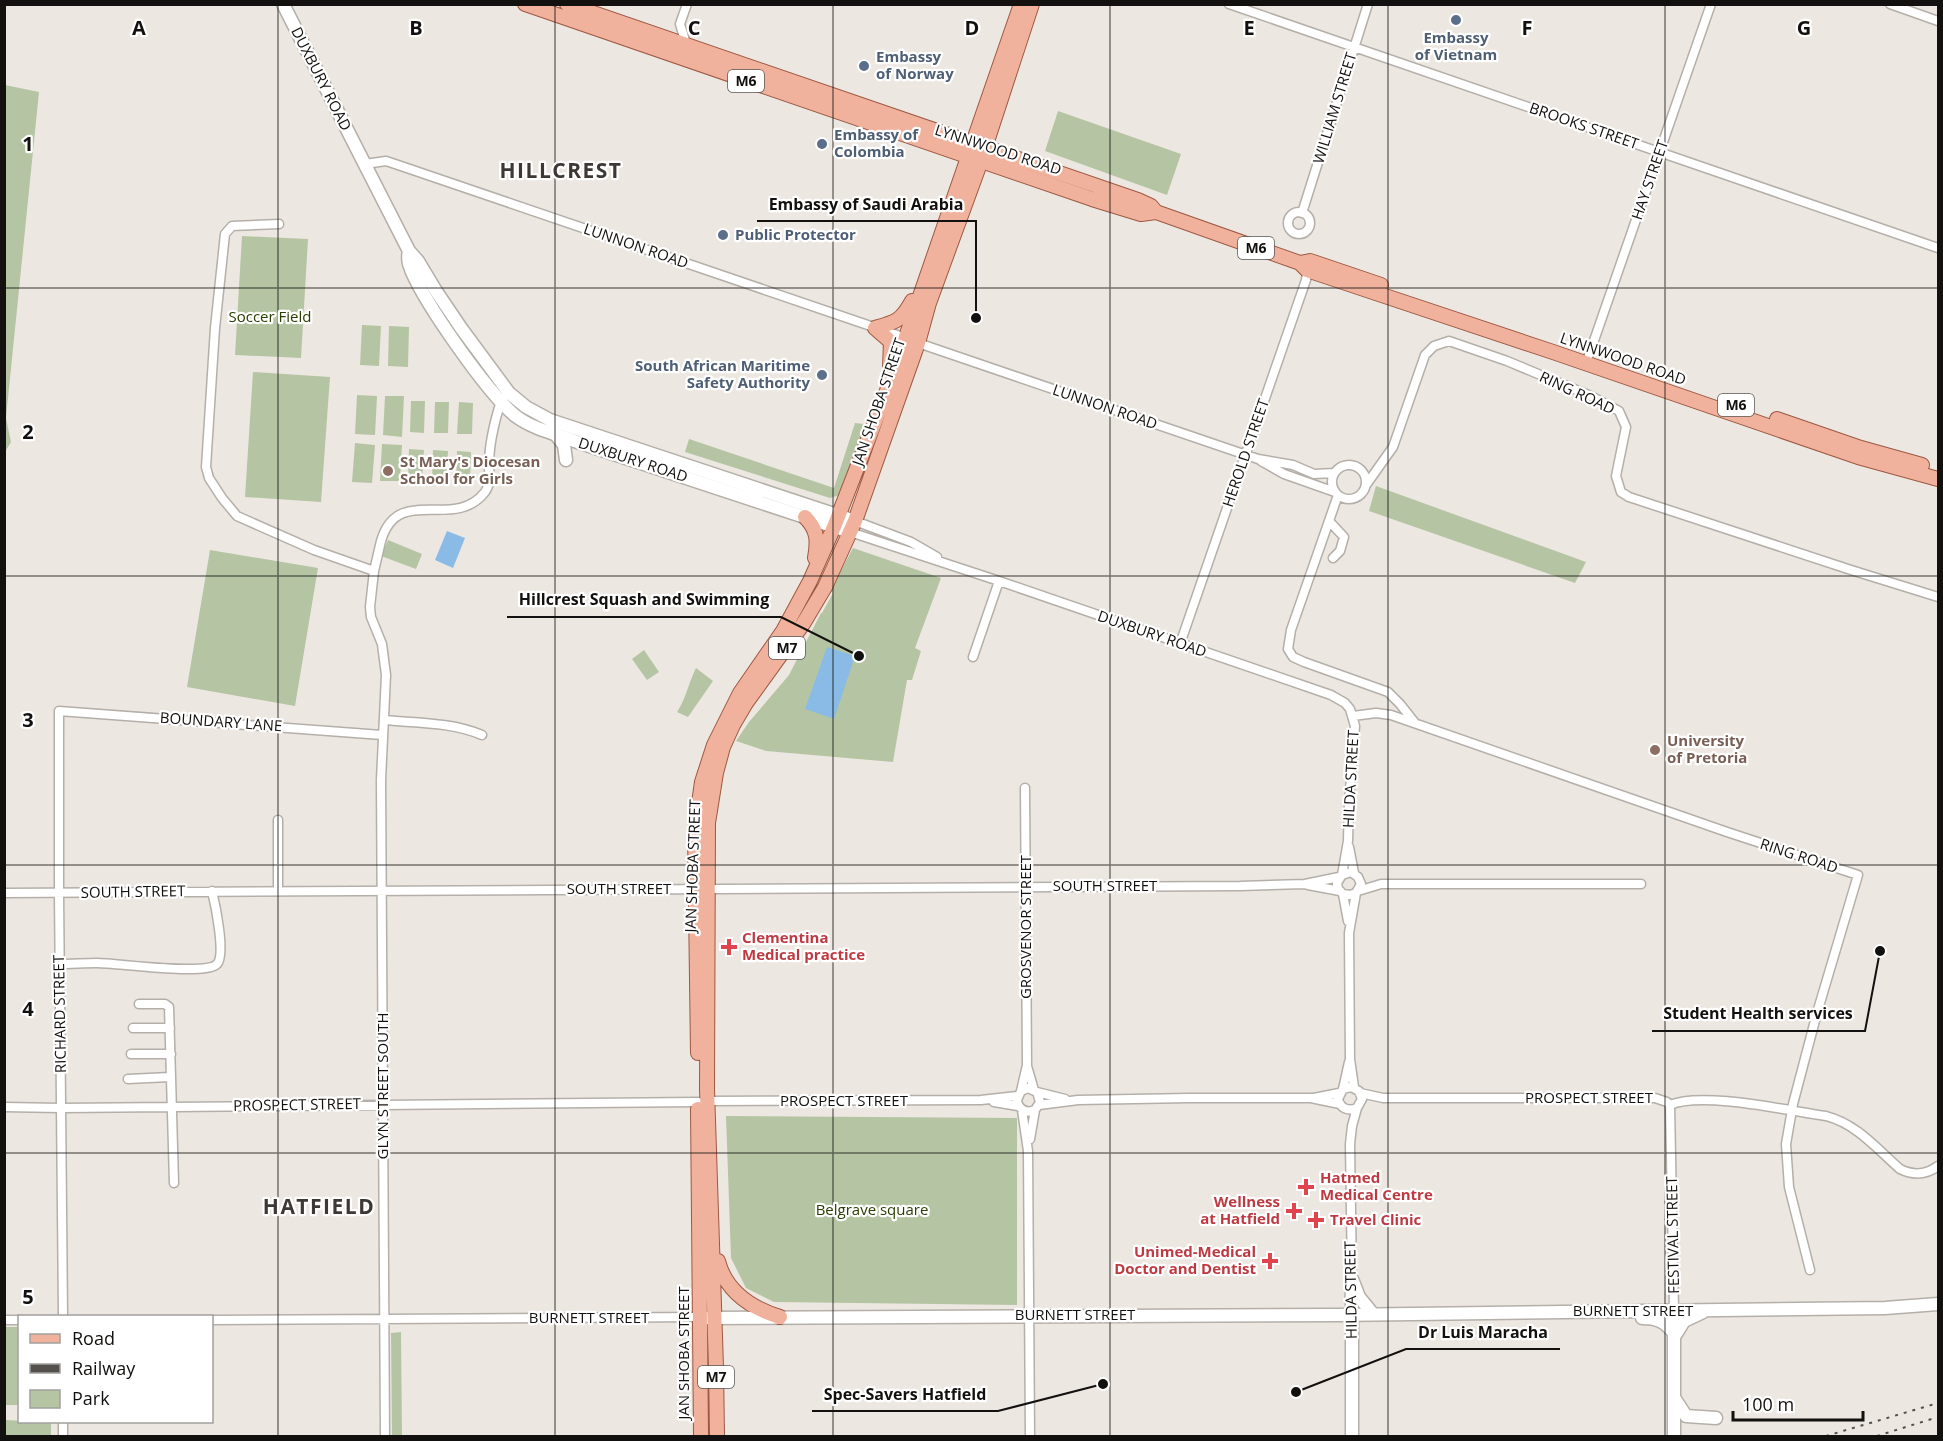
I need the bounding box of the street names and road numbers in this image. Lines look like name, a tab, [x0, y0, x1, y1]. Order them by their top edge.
street label: DUXBURY ROAD	[287, 23, 357, 134]
street label: WILLIAM STREET	[1308, 49, 1361, 166]
road number: M6	[728, 70, 764, 92]
street label: BROOKS STREET	[1527, 97, 1642, 153]
street label: LYNNWOOD ROAD	[932, 119, 1064, 179]
street label: HAY STREET	[1626, 136, 1672, 222]
street label: LUNNON ROAD	[581, 218, 691, 272]
road number: M6	[1238, 237, 1274, 259]
street label: LYNNWOOD ROAD	[1558, 327, 1689, 389]
street label: JAN SHOBA STREET	[846, 335, 909, 470]
street label: RING ROAD	[1537, 366, 1618, 418]
street label: LUNNON ROAD	[1050, 379, 1160, 433]
road number: M6	[1718, 394, 1754, 416]
street label: HEROLD STREET	[1217, 395, 1273, 510]
street label: DUXBURY ROAD	[576, 432, 691, 486]
street label: DUXBURY ROAD	[1095, 605, 1209, 661]
road number: M7	[769, 637, 805, 659]
street label: BOUNDARY LANE	[159, 707, 283, 735]
street label: HILDA STREET	[1337, 729, 1363, 828]
street label: JAN SHOBA STREET	[680, 798, 704, 935]
street label: RING ROAD	[1758, 833, 1841, 877]
street label: GROSVENOR STREET	[1015, 854, 1035, 999]
street label: SOUTH STREET	[1053, 875, 1158, 895]
street label: SOUTH STREET	[567, 878, 672, 898]
street label: SOUTH STREET	[80, 880, 186, 902]
street label: RICHARD STREET	[48, 954, 70, 1073]
street label: GLYN STREET SOUTH	[372, 1012, 392, 1160]
street label: PROSPECT STREET	[1525, 1087, 1654, 1107]
street label: PROSPECT STREET	[780, 1090, 909, 1110]
street label: PROSPECT STREET	[233, 1093, 362, 1115]
street label: FESTIVAL STREET	[1661, 1175, 1683, 1294]
street label: HILDA STREET	[1339, 1240, 1361, 1339]
street label: JAN SHOBA STREET	[673, 1286, 693, 1422]
street label: BURNETT STREET	[1573, 1300, 1694, 1320]
street label: BURNETT STREET	[1015, 1304, 1136, 1324]
street label: BURNETT STREET	[529, 1307, 650, 1327]
road number: M7	[698, 1366, 734, 1388]

